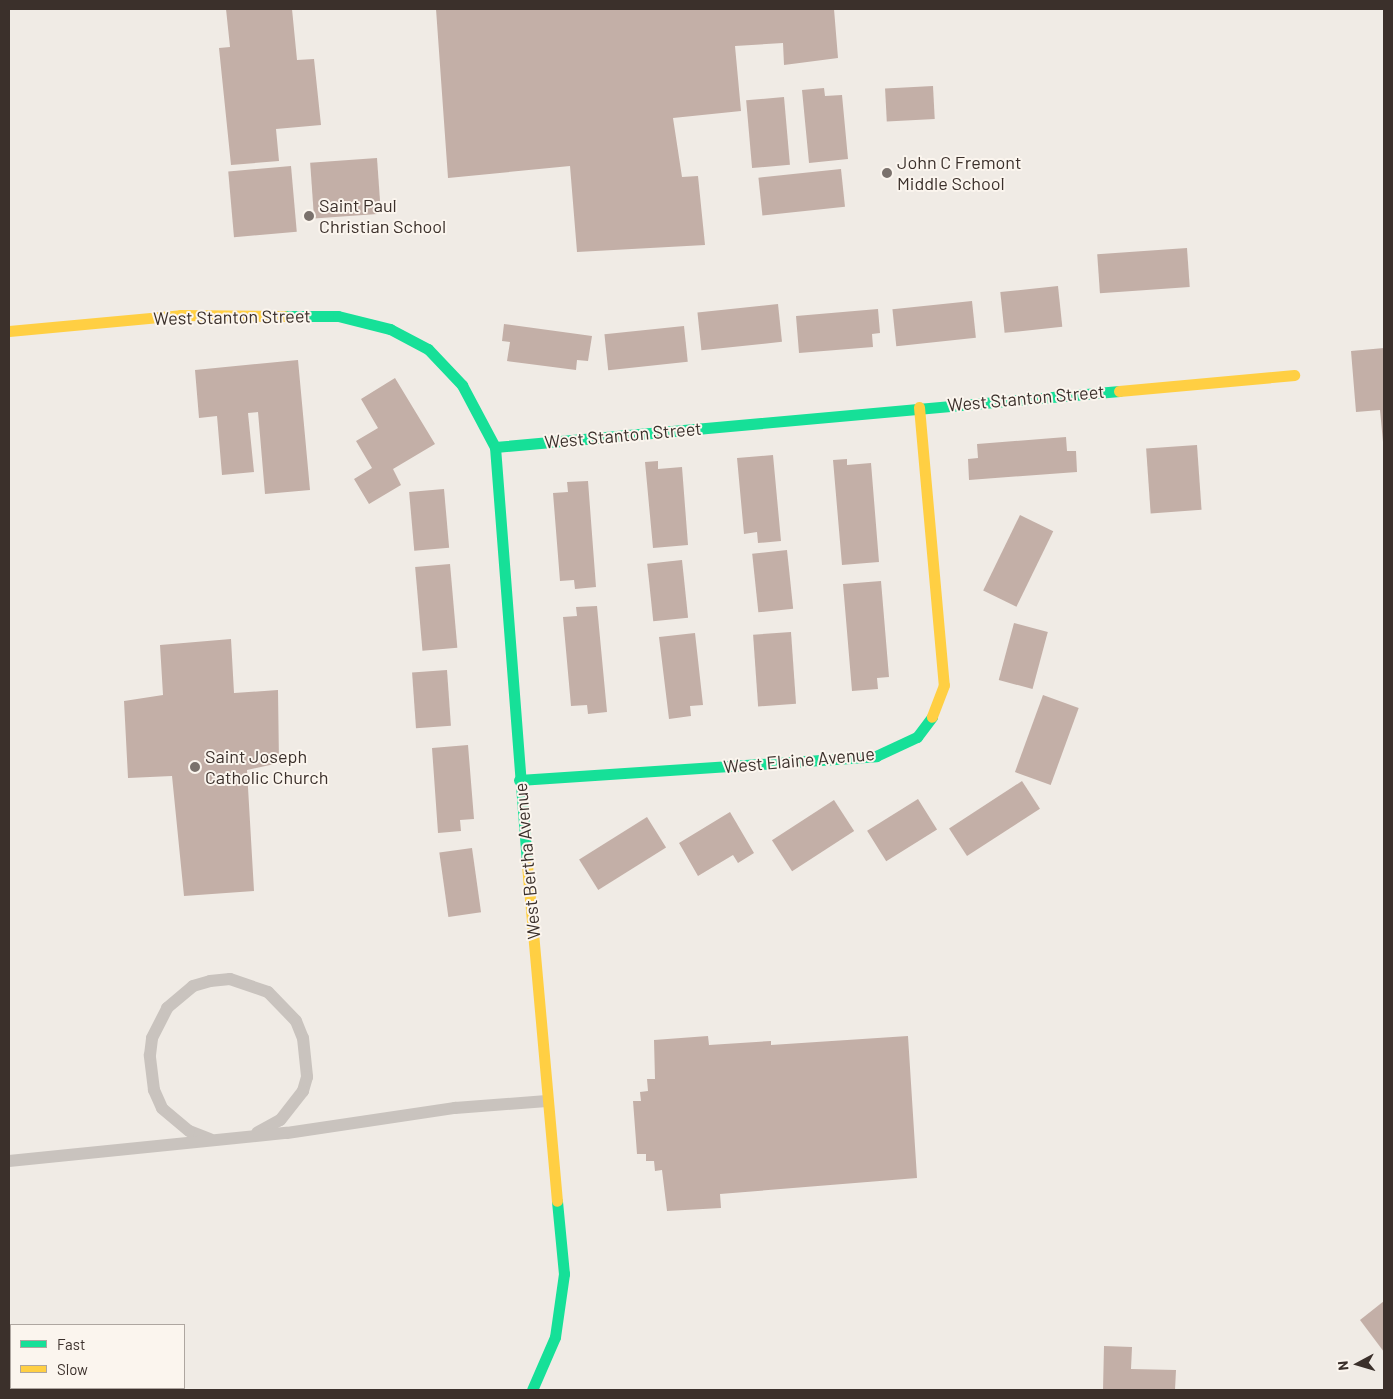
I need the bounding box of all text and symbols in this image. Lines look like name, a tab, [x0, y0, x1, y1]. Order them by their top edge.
place label: John C Fremont Middle School	[897, 152, 1022, 194]
marker: John C Fremont Middle School	[881, 167, 893, 179]
place label: Saint Paul Christian School	[319, 195, 446, 238]
marker: Saint Paul Christian School	[303, 210, 315, 222]
street label: West Stanton Street	[153, 305, 311, 329]
street label: West Stanton Street	[947, 380, 1105, 416]
street label: West Stanton Street	[544, 417, 702, 453]
street label: West Elaine Avenue	[722, 743, 876, 777]
place label: Saint Joseph Catholic Church	[205, 746, 328, 789]
marker: Saint Joseph Catholic Church	[189, 761, 201, 773]
street label: West Bertha Avenue	[509, 782, 545, 940]
legend	[10, 1324, 185, 1389]
text: Fast	[57, 1335, 85, 1353]
north arrow	[1333, 1339, 1383, 1389]
text: Slow	[57, 1360, 88, 1378]
text: N	[1334, 1360, 1352, 1371]

